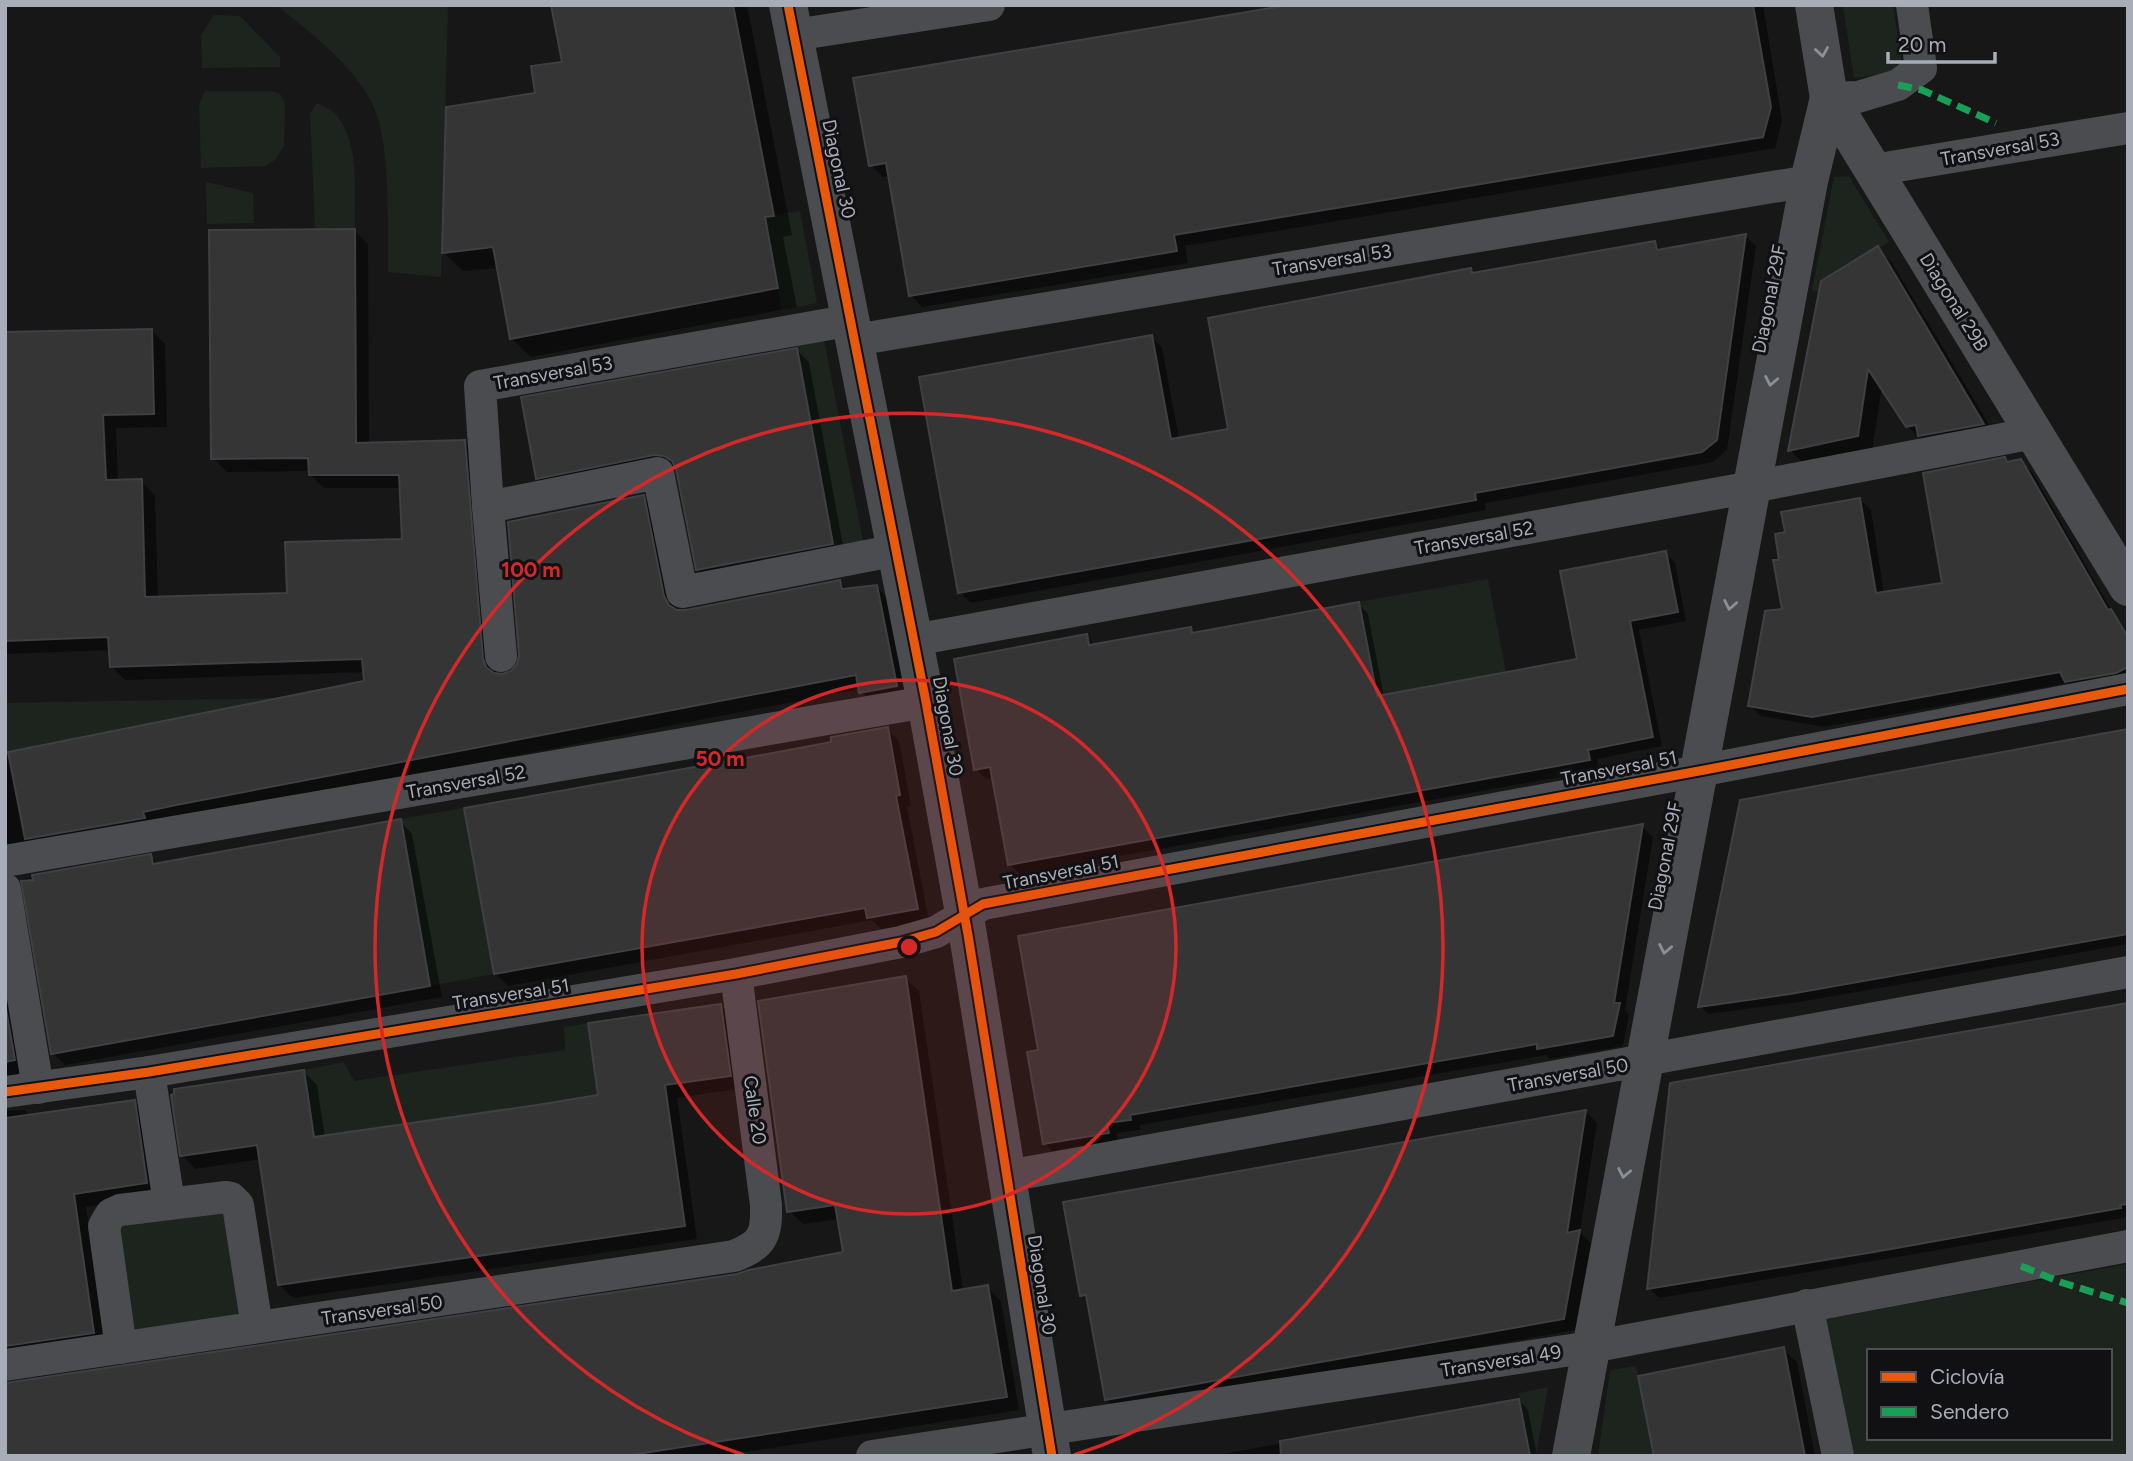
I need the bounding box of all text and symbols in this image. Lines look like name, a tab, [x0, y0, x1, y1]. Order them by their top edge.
scale bar	[1888, 21, 1995, 65]
text: 20 m	[1898, 32, 1946, 57]
one-way arrow	[1814, 46, 1829, 58]
street label: Diagonal 30	[817, 117, 861, 221]
street label: Transversal 53	[1939, 127, 2061, 171]
street label: Transversal 53	[1271, 239, 1393, 281]
street label: Diagonal 29F	[1747, 243, 1791, 355]
street label: Diagonal 29B	[1915, 249, 1993, 355]
street label: Transversal 53	[492, 351, 614, 395]
one-way arrow	[1765, 375, 1780, 387]
street label: Transversal 52	[1413, 516, 1535, 560]
text: 100 m	[501, 557, 561, 582]
one-way arrow	[1723, 599, 1738, 611]
street label: Diagonal 30	[928, 674, 968, 778]
street label: Transversal 51	[1559, 745, 1679, 791]
text: 50 m	[695, 746, 745, 771]
street label: Transversal 52	[405, 760, 527, 804]
street label: Diagonal 29F	[1643, 800, 1687, 912]
street label: Transversal 51	[1001, 849, 1121, 895]
centre of rings	[897, 935, 921, 959]
one-way arrow	[1659, 943, 1674, 955]
street label: Transversal 51	[451, 973, 571, 1015]
street label: Transversal 50	[1506, 1053, 1630, 1097]
street label: Calle 20	[739, 1074, 771, 1146]
one-way arrow	[1617, 1167, 1632, 1179]
street label: Diagonal 30	[1023, 1233, 1061, 1337]
street label: Transversal 50	[320, 1290, 444, 1330]
street label: Transversal 49	[1439, 1340, 1563, 1382]
legend	[1867, 1349, 2112, 1440]
text: Ciclovía	[1930, 1364, 2004, 1389]
text: Sendero	[1930, 1399, 2009, 1424]

